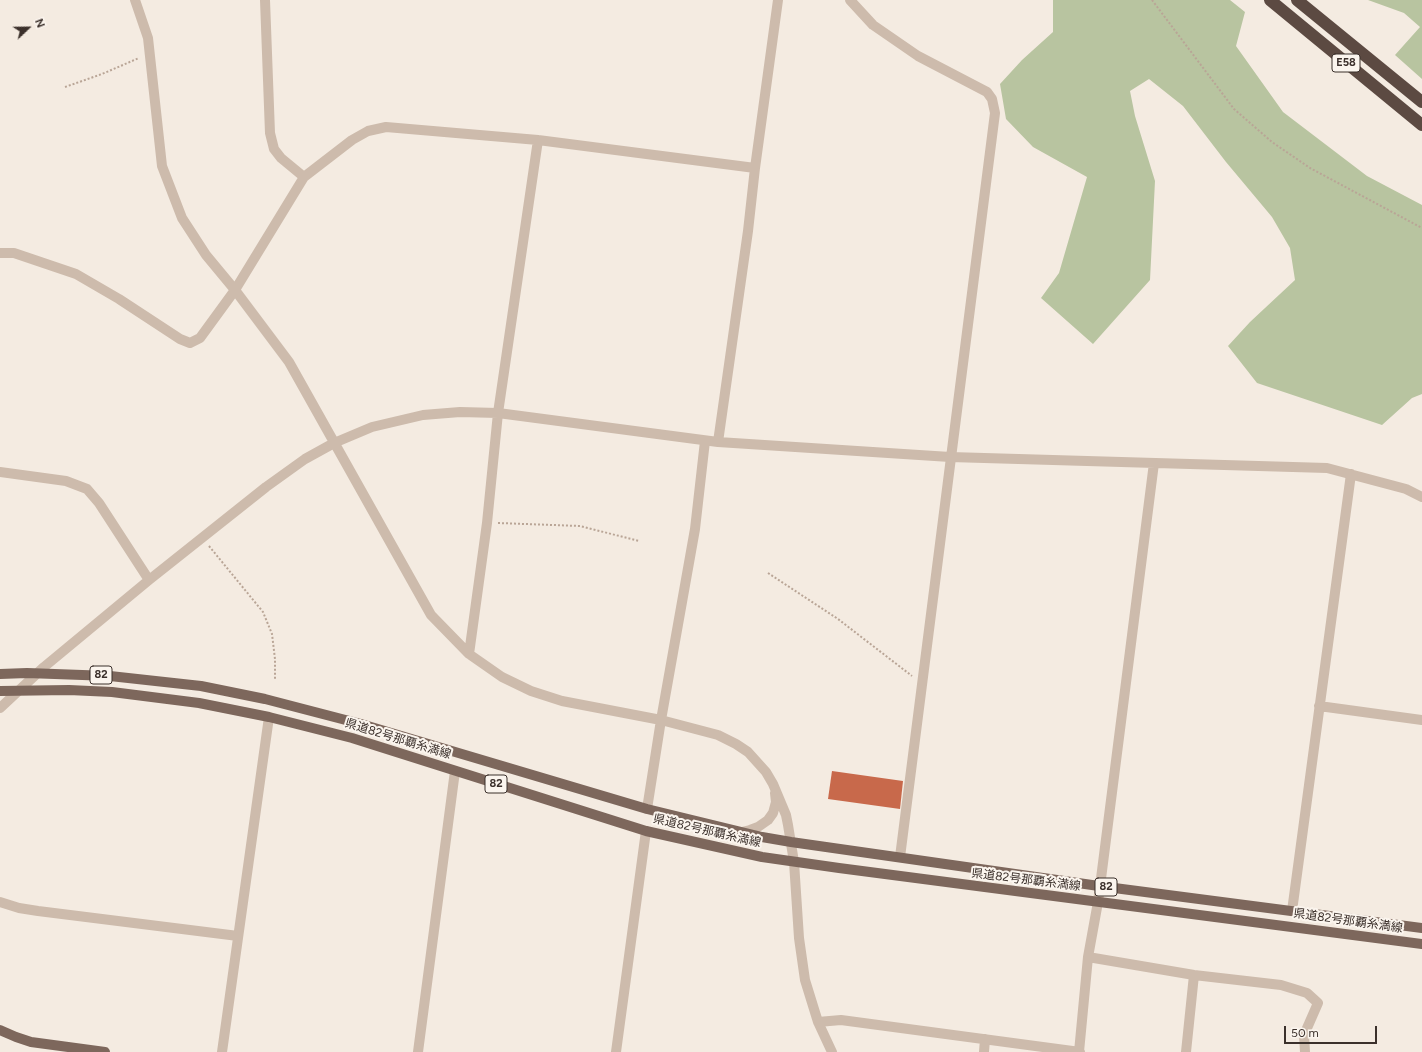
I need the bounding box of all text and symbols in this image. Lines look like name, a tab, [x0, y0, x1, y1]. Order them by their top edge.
north arrow	[8, 8, 48, 48]
text: N	[32, 17, 47, 30]
road number: E58	[1332, 54, 1360, 72]
road number: 82	[90, 666, 112, 684]
street label: 県道82号那覇糸満線	[343, 716, 453, 762]
road number: 82	[485, 775, 507, 793]
street label: 県道82号那覇糸満線	[652, 812, 762, 850]
street label: 県道82号那覇糸満線	[970, 866, 1082, 894]
road number: 82	[1095, 878, 1117, 896]
street label: 県道82号那覇糸満線	[1292, 906, 1404, 936]
scale bar	[1286, 1018, 1379, 1044]
text: 50 m	[1291, 1026, 1319, 1040]

